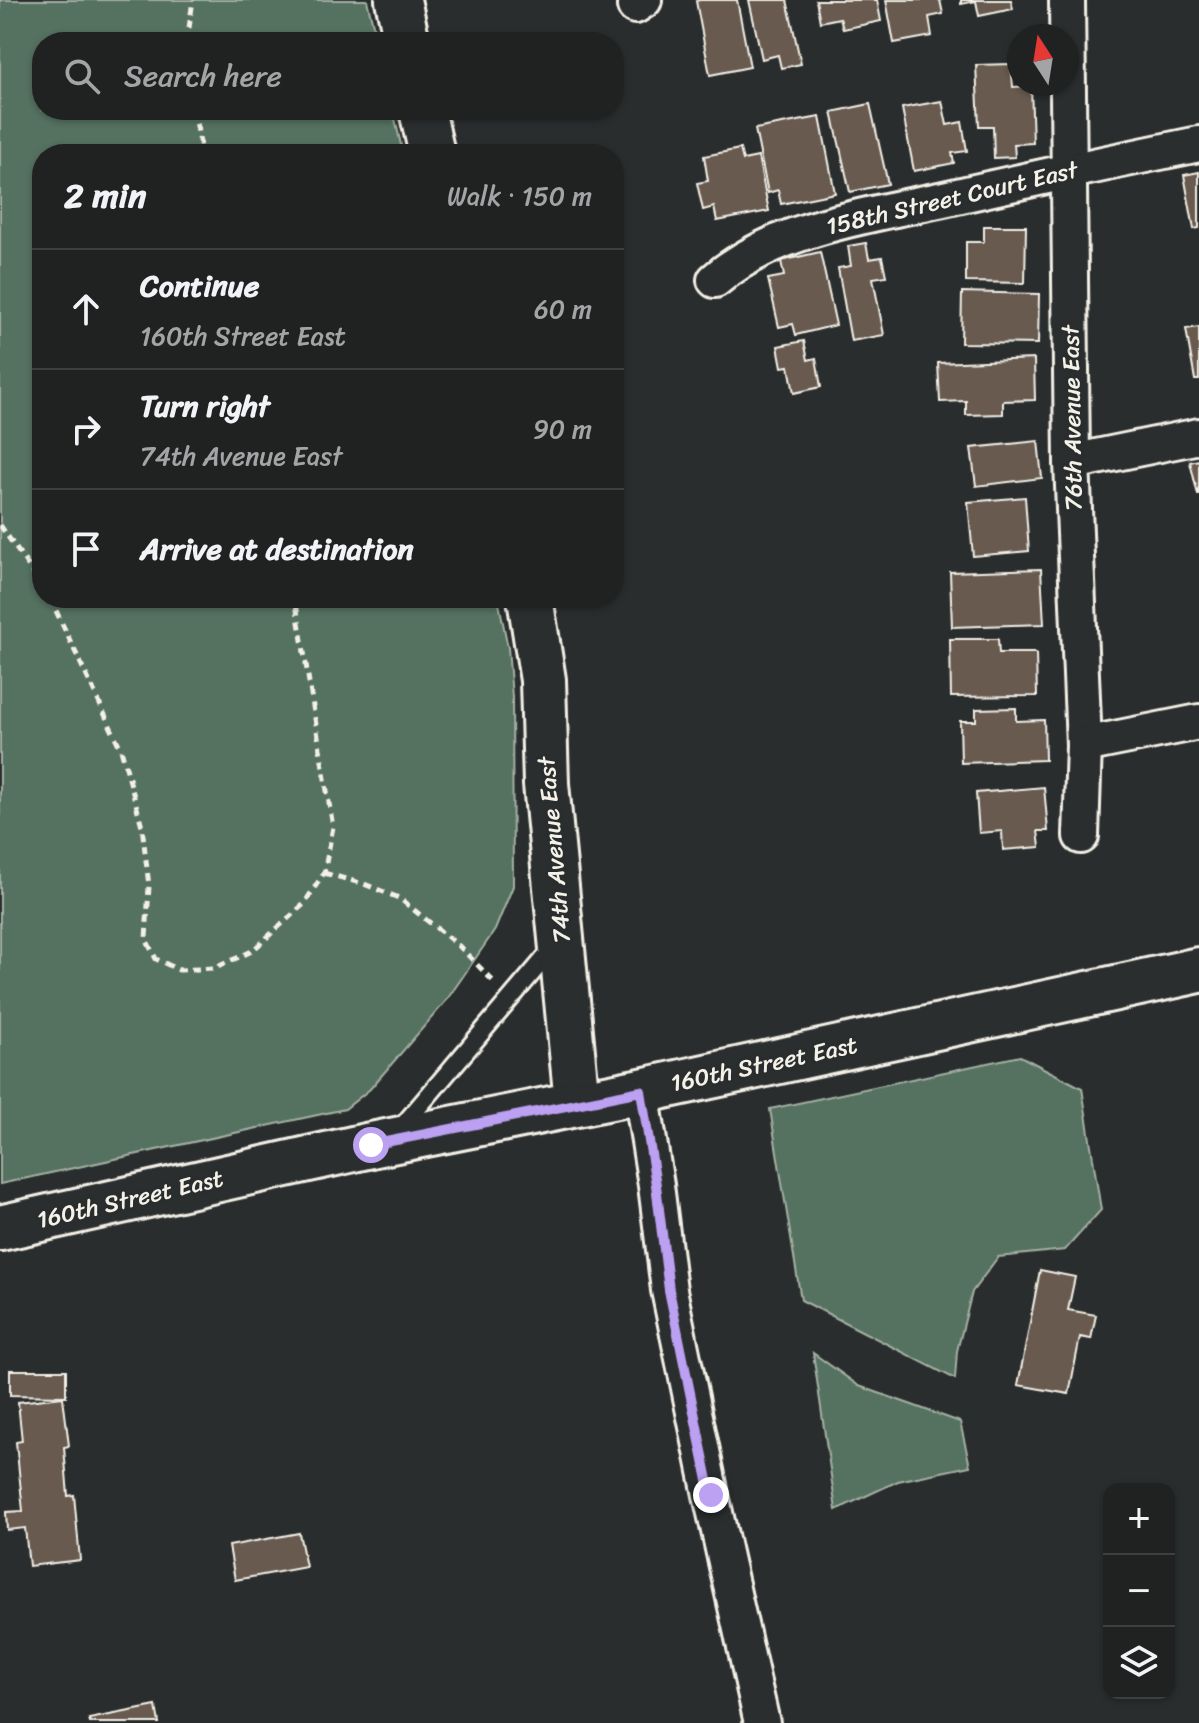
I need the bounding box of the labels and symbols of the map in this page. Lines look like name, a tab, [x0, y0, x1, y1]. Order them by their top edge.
north arrow	[1007, 24, 1079, 96]
street label: 158th Street Court East	[822, 148, 1083, 247]
street label: 76th Avenue East	[1049, 324, 1095, 511]
street label: 74th Avenue East	[525, 754, 583, 945]
street label: 160th Street East	[667, 1024, 861, 1104]
route start	[353, 1127, 389, 1163]
street label: 160th Street East	[33, 1157, 227, 1241]
route end	[693, 1477, 729, 1513]

